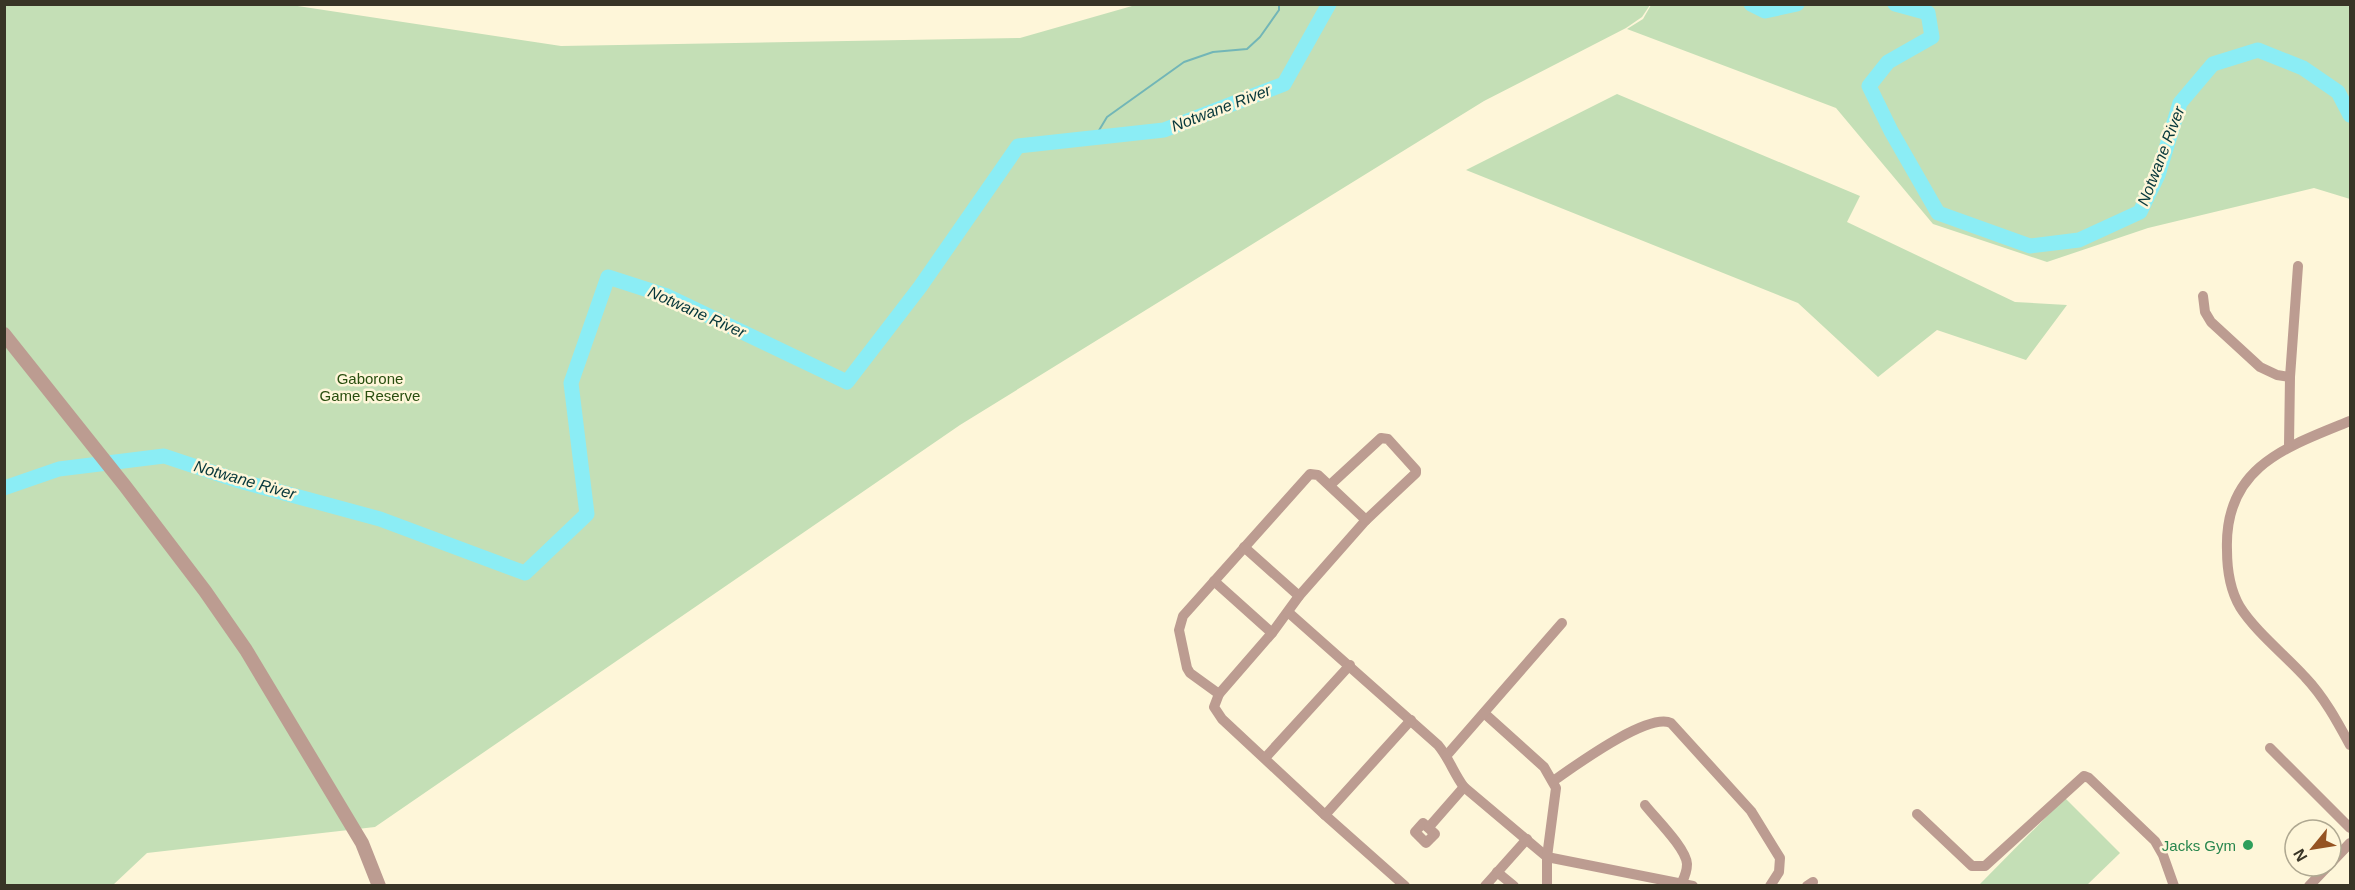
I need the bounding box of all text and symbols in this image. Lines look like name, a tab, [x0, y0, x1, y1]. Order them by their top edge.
water label: Notwane River	[1169, 81, 1274, 135]
water label: Notwane River	[2134, 103, 2188, 208]
water label: Notwane River	[646, 283, 749, 341]
park label: Gaborone Game Reserve	[320, 370, 420, 404]
water label: Notwane River	[192, 457, 298, 503]
north arrow	[2283, 818, 2343, 878]
place label: Jacks Gym	[2162, 837, 2236, 854]
marker: Jacks Gym	[2241, 838, 2255, 852]
text: N	[2290, 846, 2311, 865]

